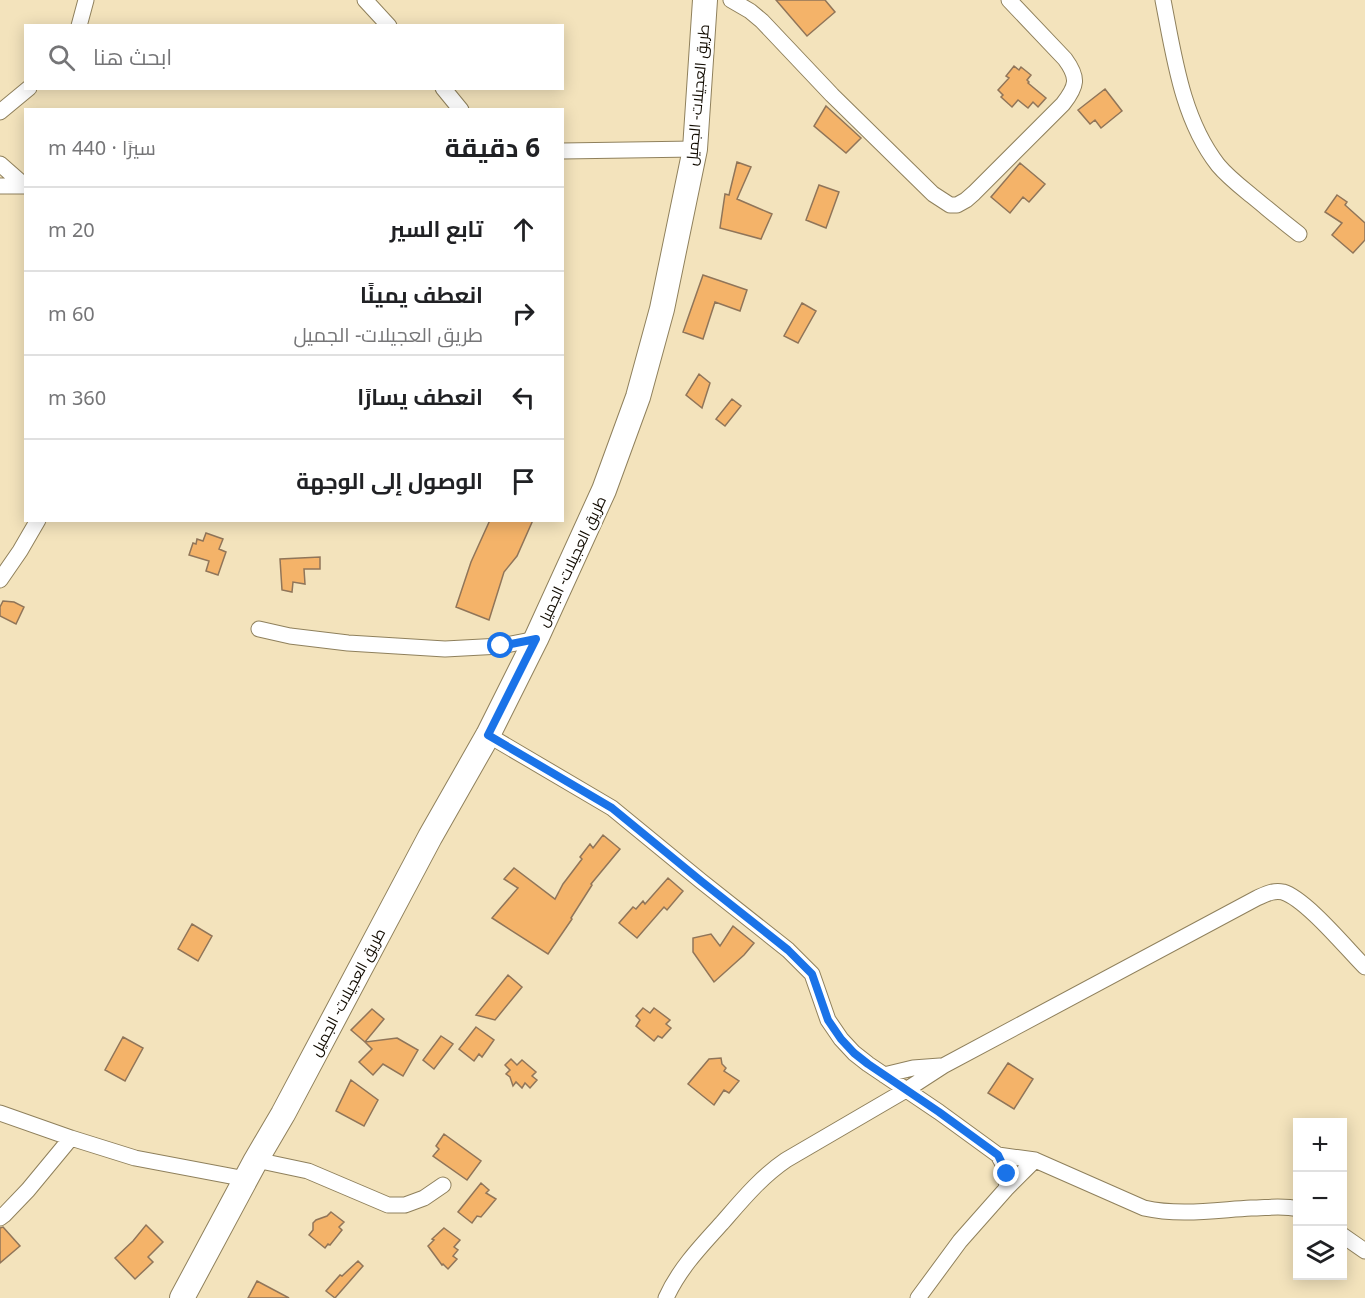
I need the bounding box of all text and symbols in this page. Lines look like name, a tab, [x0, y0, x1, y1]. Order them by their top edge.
street label: طريق العجيلات- الجميل	[681, 23, 714, 167]
search box	[24, 24, 564, 90]
icon: search	[45, 41, 78, 74]
text: ابحث هنا	[93, 41, 172, 71]
text: 6 دقيقة	[445, 129, 540, 165]
text: سيرًا · 440 m	[48, 134, 156, 161]
text: تابع السير	[390, 213, 483, 243]
icon: ahead	[507, 213, 540, 246]
text: 20 m	[48, 216, 95, 243]
text: انعطف يمينًا	[360, 279, 483, 309]
icon: right	[507, 297, 540, 330]
text: 60 m	[48, 300, 95, 327]
text: طريق العجيلات- الجميل	[293, 321, 483, 348]
text: انعطف يسارًا	[357, 381, 483, 411]
icon: left	[507, 381, 540, 414]
text: 360 m	[48, 384, 106, 411]
text: الوصول إلى الوجهة	[296, 465, 483, 495]
icon: arrive	[507, 465, 540, 498]
street label: طريق العجيلات- الجميل	[532, 492, 611, 630]
route start	[487, 632, 513, 658]
street label: طريق العجيلات- الجميل	[305, 925, 390, 1060]
map controls	[1293, 1118, 1347, 1280]
button: +	[1293, 1118, 1347, 1172]
route end	[993, 1160, 1019, 1186]
button: −	[1293, 1172, 1347, 1226]
button: layers	[1293, 1226, 1347, 1280]

